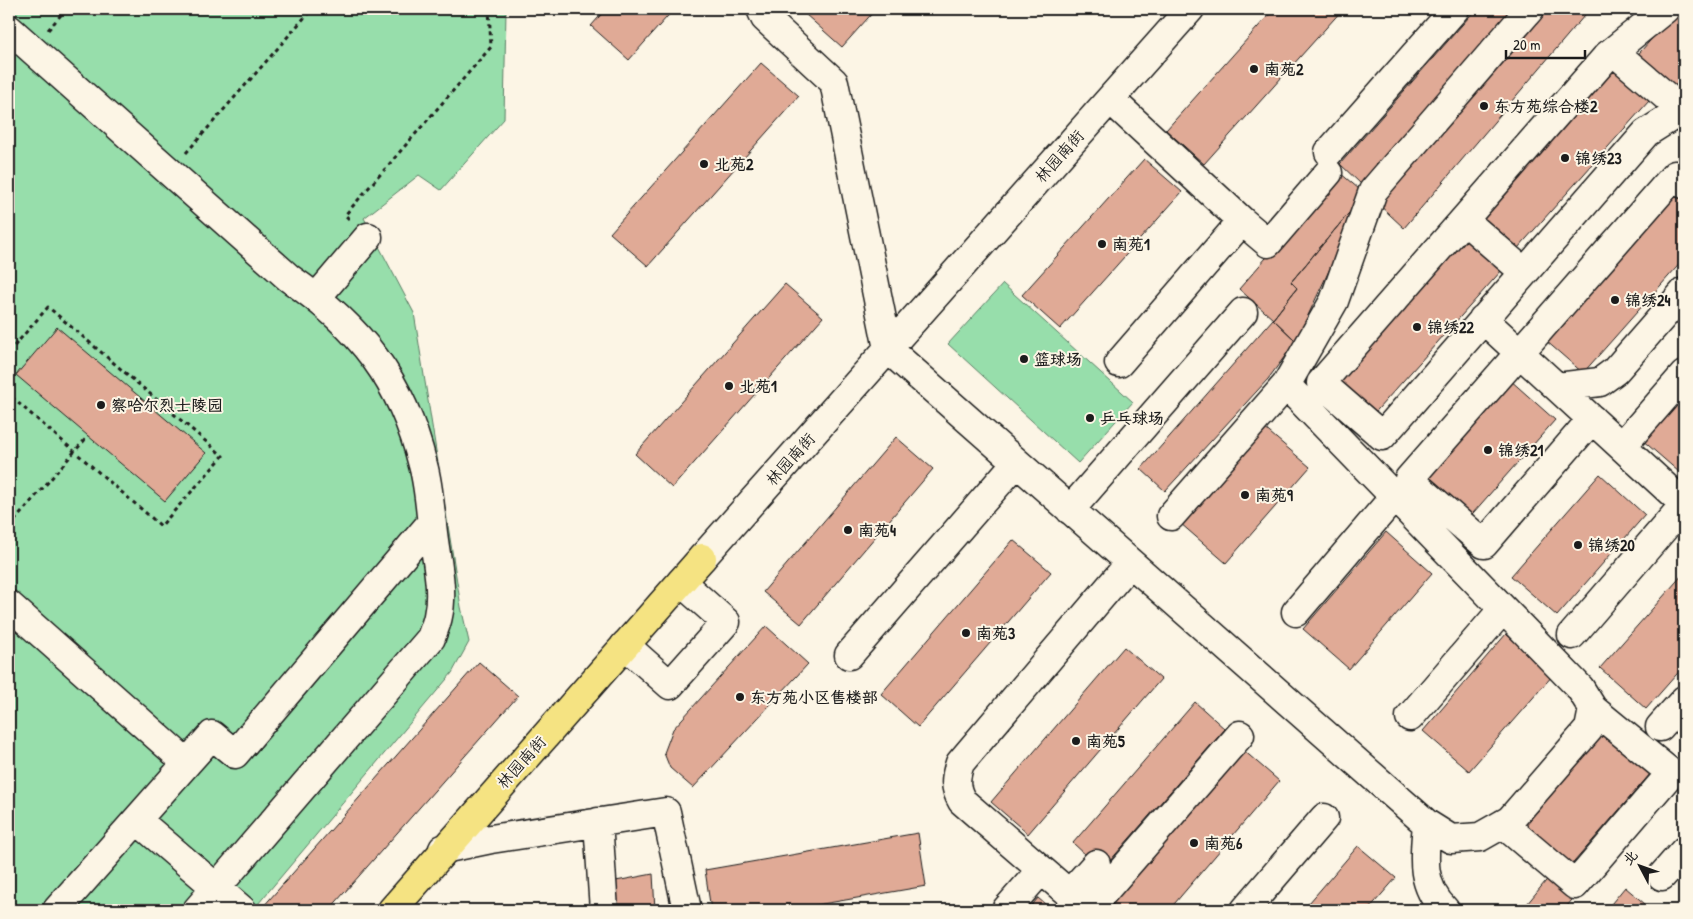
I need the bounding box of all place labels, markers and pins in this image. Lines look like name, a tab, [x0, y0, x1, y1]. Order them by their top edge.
place label: 南苑2	[1264, 58, 1304, 80]
marker: 南苑2	[1248, 63, 1260, 75]
place label: 东方苑综合楼2	[1494, 95, 1598, 117]
marker: 东方苑综合楼2	[1478, 100, 1490, 112]
place label: 锦绣23	[1575, 147, 1622, 169]
marker: 锦绣23	[1559, 152, 1571, 164]
place label: 北苑2	[714, 153, 754, 175]
marker: 北苑2	[698, 158, 710, 170]
place label: 南苑1	[1112, 233, 1150, 255]
marker: 南苑1	[1096, 238, 1108, 250]
place label: 锦绣24	[1625, 289, 1671, 311]
marker: 锦绣24	[1609, 294, 1621, 306]
place label: 锦绣22	[1427, 316, 1474, 338]
marker: 锦绣22	[1411, 321, 1423, 333]
place label: 篮球场	[1034, 348, 1082, 370]
marker: 篮球场	[1018, 353, 1030, 365]
place label: 北苑1	[739, 375, 777, 397]
marker: 北苑1	[723, 380, 735, 392]
place label: 察哈尔烈士陵园	[111, 394, 223, 416]
marker: 察哈尔烈士陵园	[95, 399, 107, 411]
place label: 乒乓球场	[1100, 407, 1164, 429]
marker: 乒乓球场	[1084, 412, 1096, 424]
place label: 锦绣21	[1498, 439, 1543, 461]
marker: 锦绣21	[1482, 444, 1494, 456]
place label: 南苑9	[1255, 484, 1293, 506]
marker: 南苑9	[1239, 489, 1251, 501]
place label: 南苑4	[858, 519, 896, 541]
marker: 南苑4	[842, 524, 854, 536]
place label: 锦绣20	[1588, 534, 1635, 556]
marker: 锦绣20	[1572, 539, 1584, 551]
place label: 南苑3	[976, 622, 1015, 644]
marker: 南苑3	[960, 627, 972, 639]
place label: 东方苑小区售楼部	[750, 686, 878, 708]
marker: 东方苑小区售楼部	[734, 691, 746, 703]
place label: 南苑5	[1086, 730, 1125, 752]
marker: 南苑5	[1070, 735, 1082, 747]
place label: 南苑6	[1204, 832, 1243, 854]
marker: 南苑6	[1188, 837, 1200, 849]

